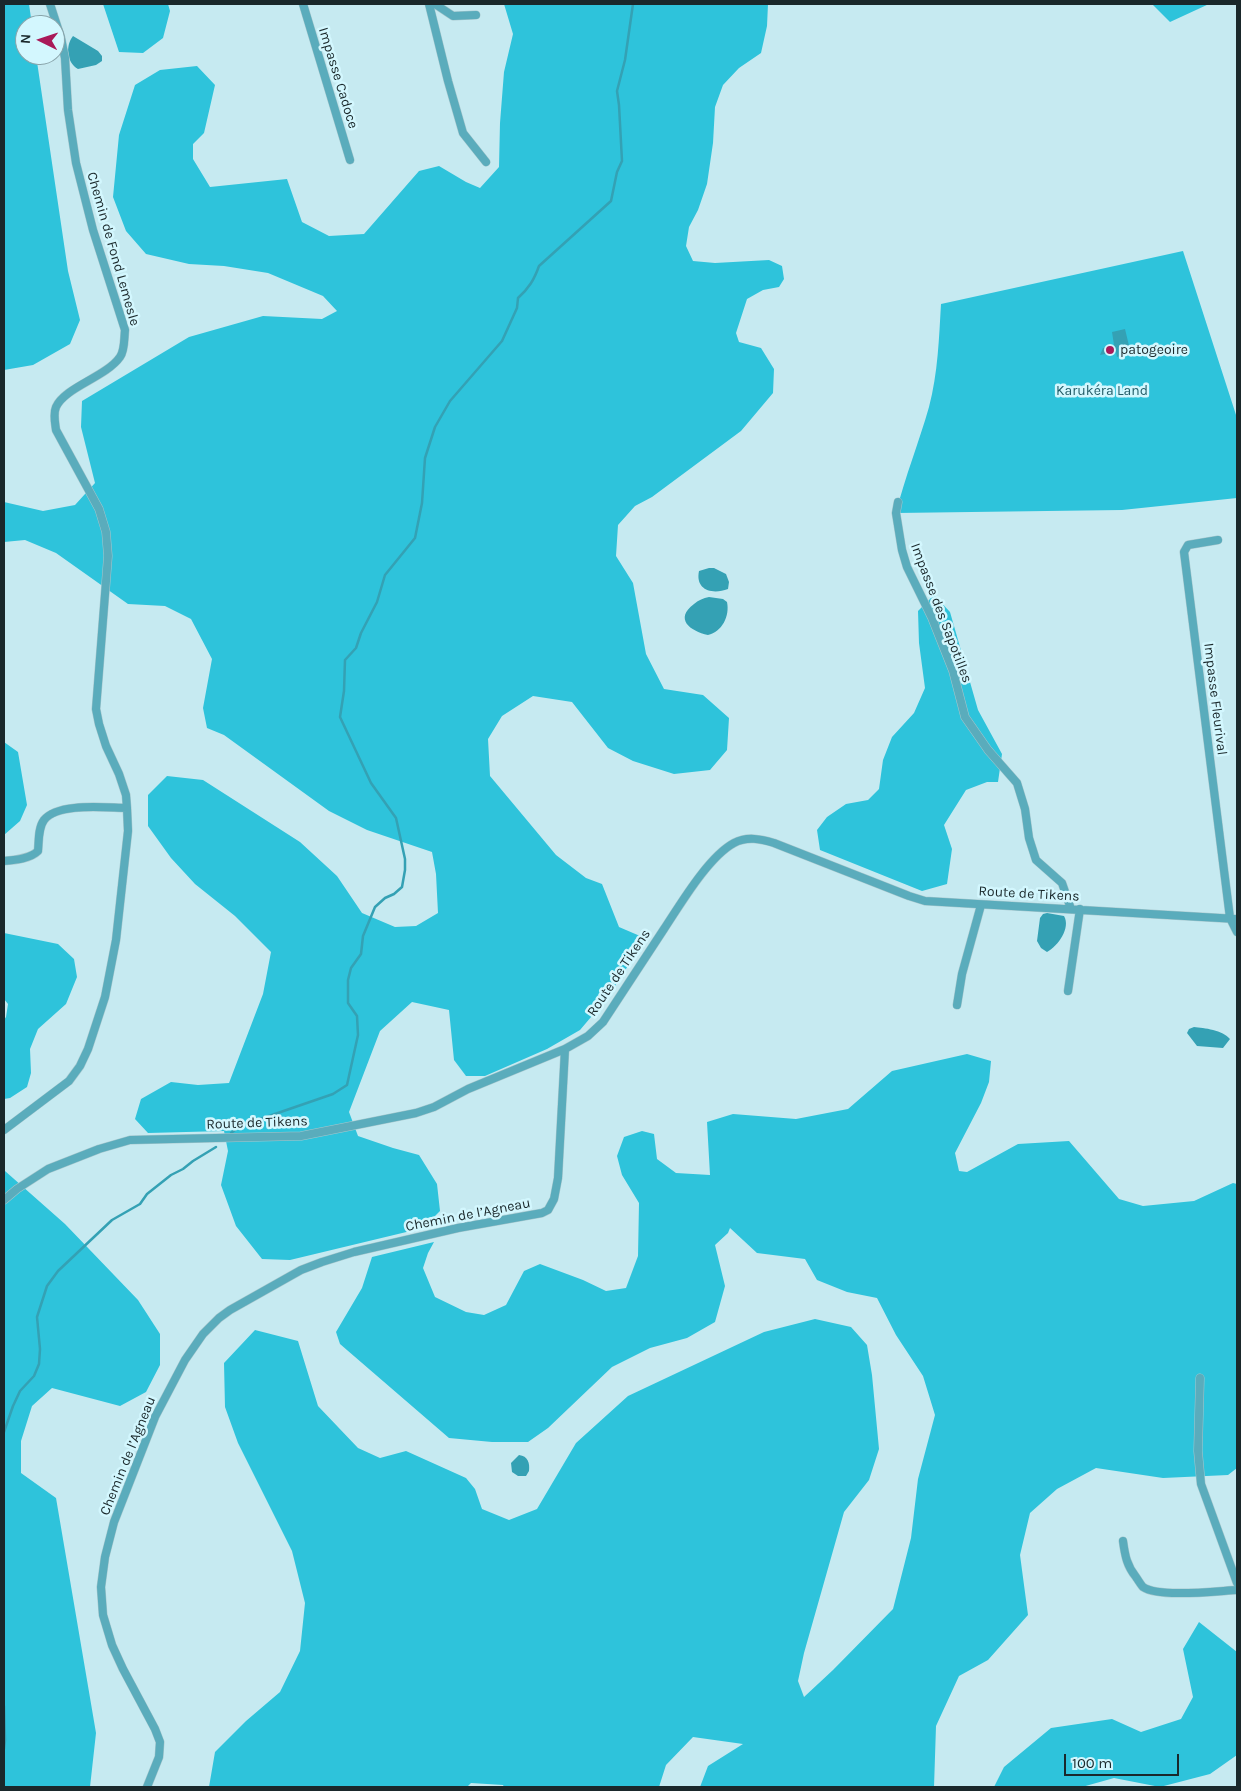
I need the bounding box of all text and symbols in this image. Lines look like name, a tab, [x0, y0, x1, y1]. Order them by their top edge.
north arrow	[15, 15, 65, 65]
street label: Impasse Cadoce	[315, 25, 361, 131]
text: N	[17, 33, 34, 45]
street label: Chemin de Fond Lemesle	[83, 170, 143, 328]
place label: patogeoire	[1120, 342, 1188, 358]
marker: patogeoire	[1104, 344, 1116, 356]
park label: Karukéra Land	[1056, 383, 1148, 399]
street label: Impasse des Sapotilles	[907, 541, 975, 685]
street label: Impasse Fleurival	[1200, 642, 1230, 756]
street label: Route de Tikens	[978, 883, 1080, 905]
street label: Route de Tikens	[584, 926, 654, 1020]
street label: Route de Tikens	[206, 1113, 308, 1133]
street label: Chemin de l’Agneau	[404, 1195, 532, 1235]
street label: Chemin de l’Agneau	[96, 1394, 160, 1518]
scale bar	[1066, 1744, 1181, 1776]
text: 100 m	[1072, 1754, 1112, 1772]

